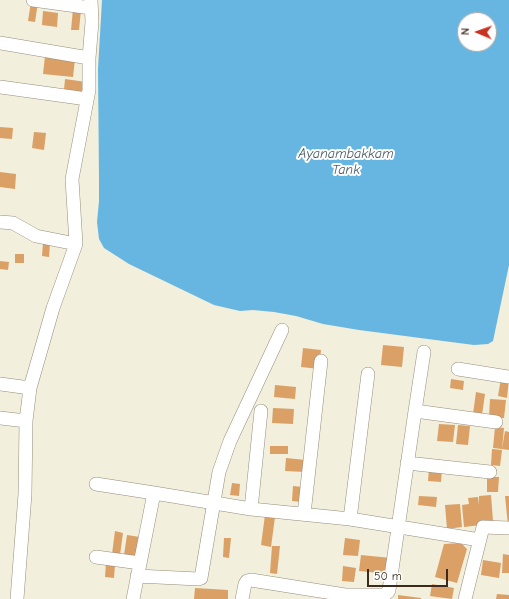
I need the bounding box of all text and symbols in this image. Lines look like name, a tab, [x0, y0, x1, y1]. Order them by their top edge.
north arrow	[457, 12, 497, 52]
text: N	[459, 28, 472, 35]
water label: Ayanambakkam Tank	[298, 146, 394, 178]
scale bar	[369, 561, 450, 587]
text: 50 m	[374, 569, 402, 583]

